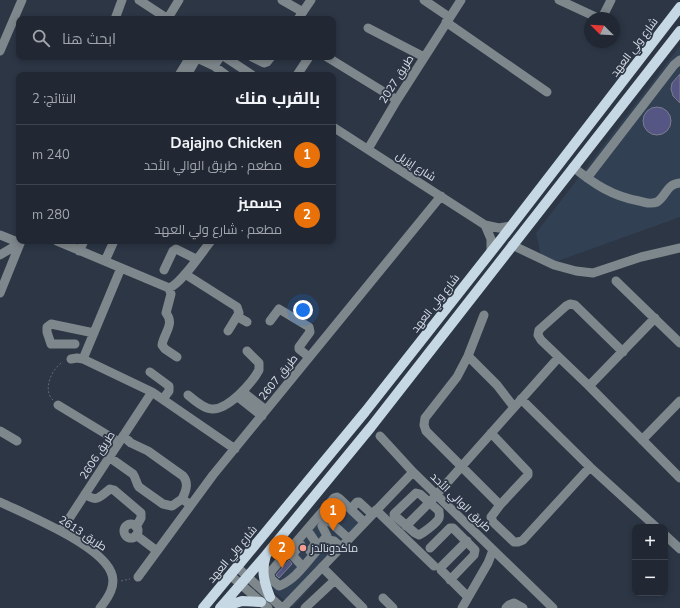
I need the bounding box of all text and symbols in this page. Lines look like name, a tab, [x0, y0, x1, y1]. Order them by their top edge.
north arrow	[584, 12, 620, 48]
street label: شارع ولي العهد	[607, 15, 662, 80]
search box	[16, 16, 336, 60]
icon: search	[30, 27, 52, 49]
text: ابحث هنا	[62, 29, 116, 49]
street label: طريق 2027	[376, 52, 417, 106]
text: بالقرب منك	[235, 87, 320, 110]
text: النتائج: 2	[32, 90, 76, 108]
text: Dajajno Chicken	[170, 133, 282, 153]
text: 240 m	[32, 146, 70, 164]
text: 1	[303, 146, 311, 164]
street label: شارع إيزيل	[393, 148, 439, 185]
text: مطعم · طريق الوالي الأحد	[144, 157, 282, 175]
text: جسميز	[238, 193, 282, 213]
text: 280 m	[32, 206, 70, 224]
text: 2	[303, 206, 311, 224]
text: مطعم · شارع ولي العهد	[154, 221, 282, 239]
street label: شارع ولي العهد	[408, 271, 464, 336]
your location	[293, 300, 313, 320]
street label: طريق 2607	[255, 351, 301, 403]
street label: طريق 2606	[76, 428, 119, 482]
street label: طريق الوالي الأحد	[426, 469, 494, 536]
pin: 1	[320, 498, 346, 531]
street label: طريق 2613	[56, 512, 110, 555]
street label: شارع ولي العهد	[204, 523, 261, 587]
map controls	[632, 524, 668, 596]
button: +	[632, 524, 668, 560]
pin: 2	[269, 535, 295, 568]
place label: ماكدونالدز	[310, 541, 358, 556]
marker: ماكدونالدز	[298, 543, 308, 553]
button: −	[632, 560, 668, 596]

